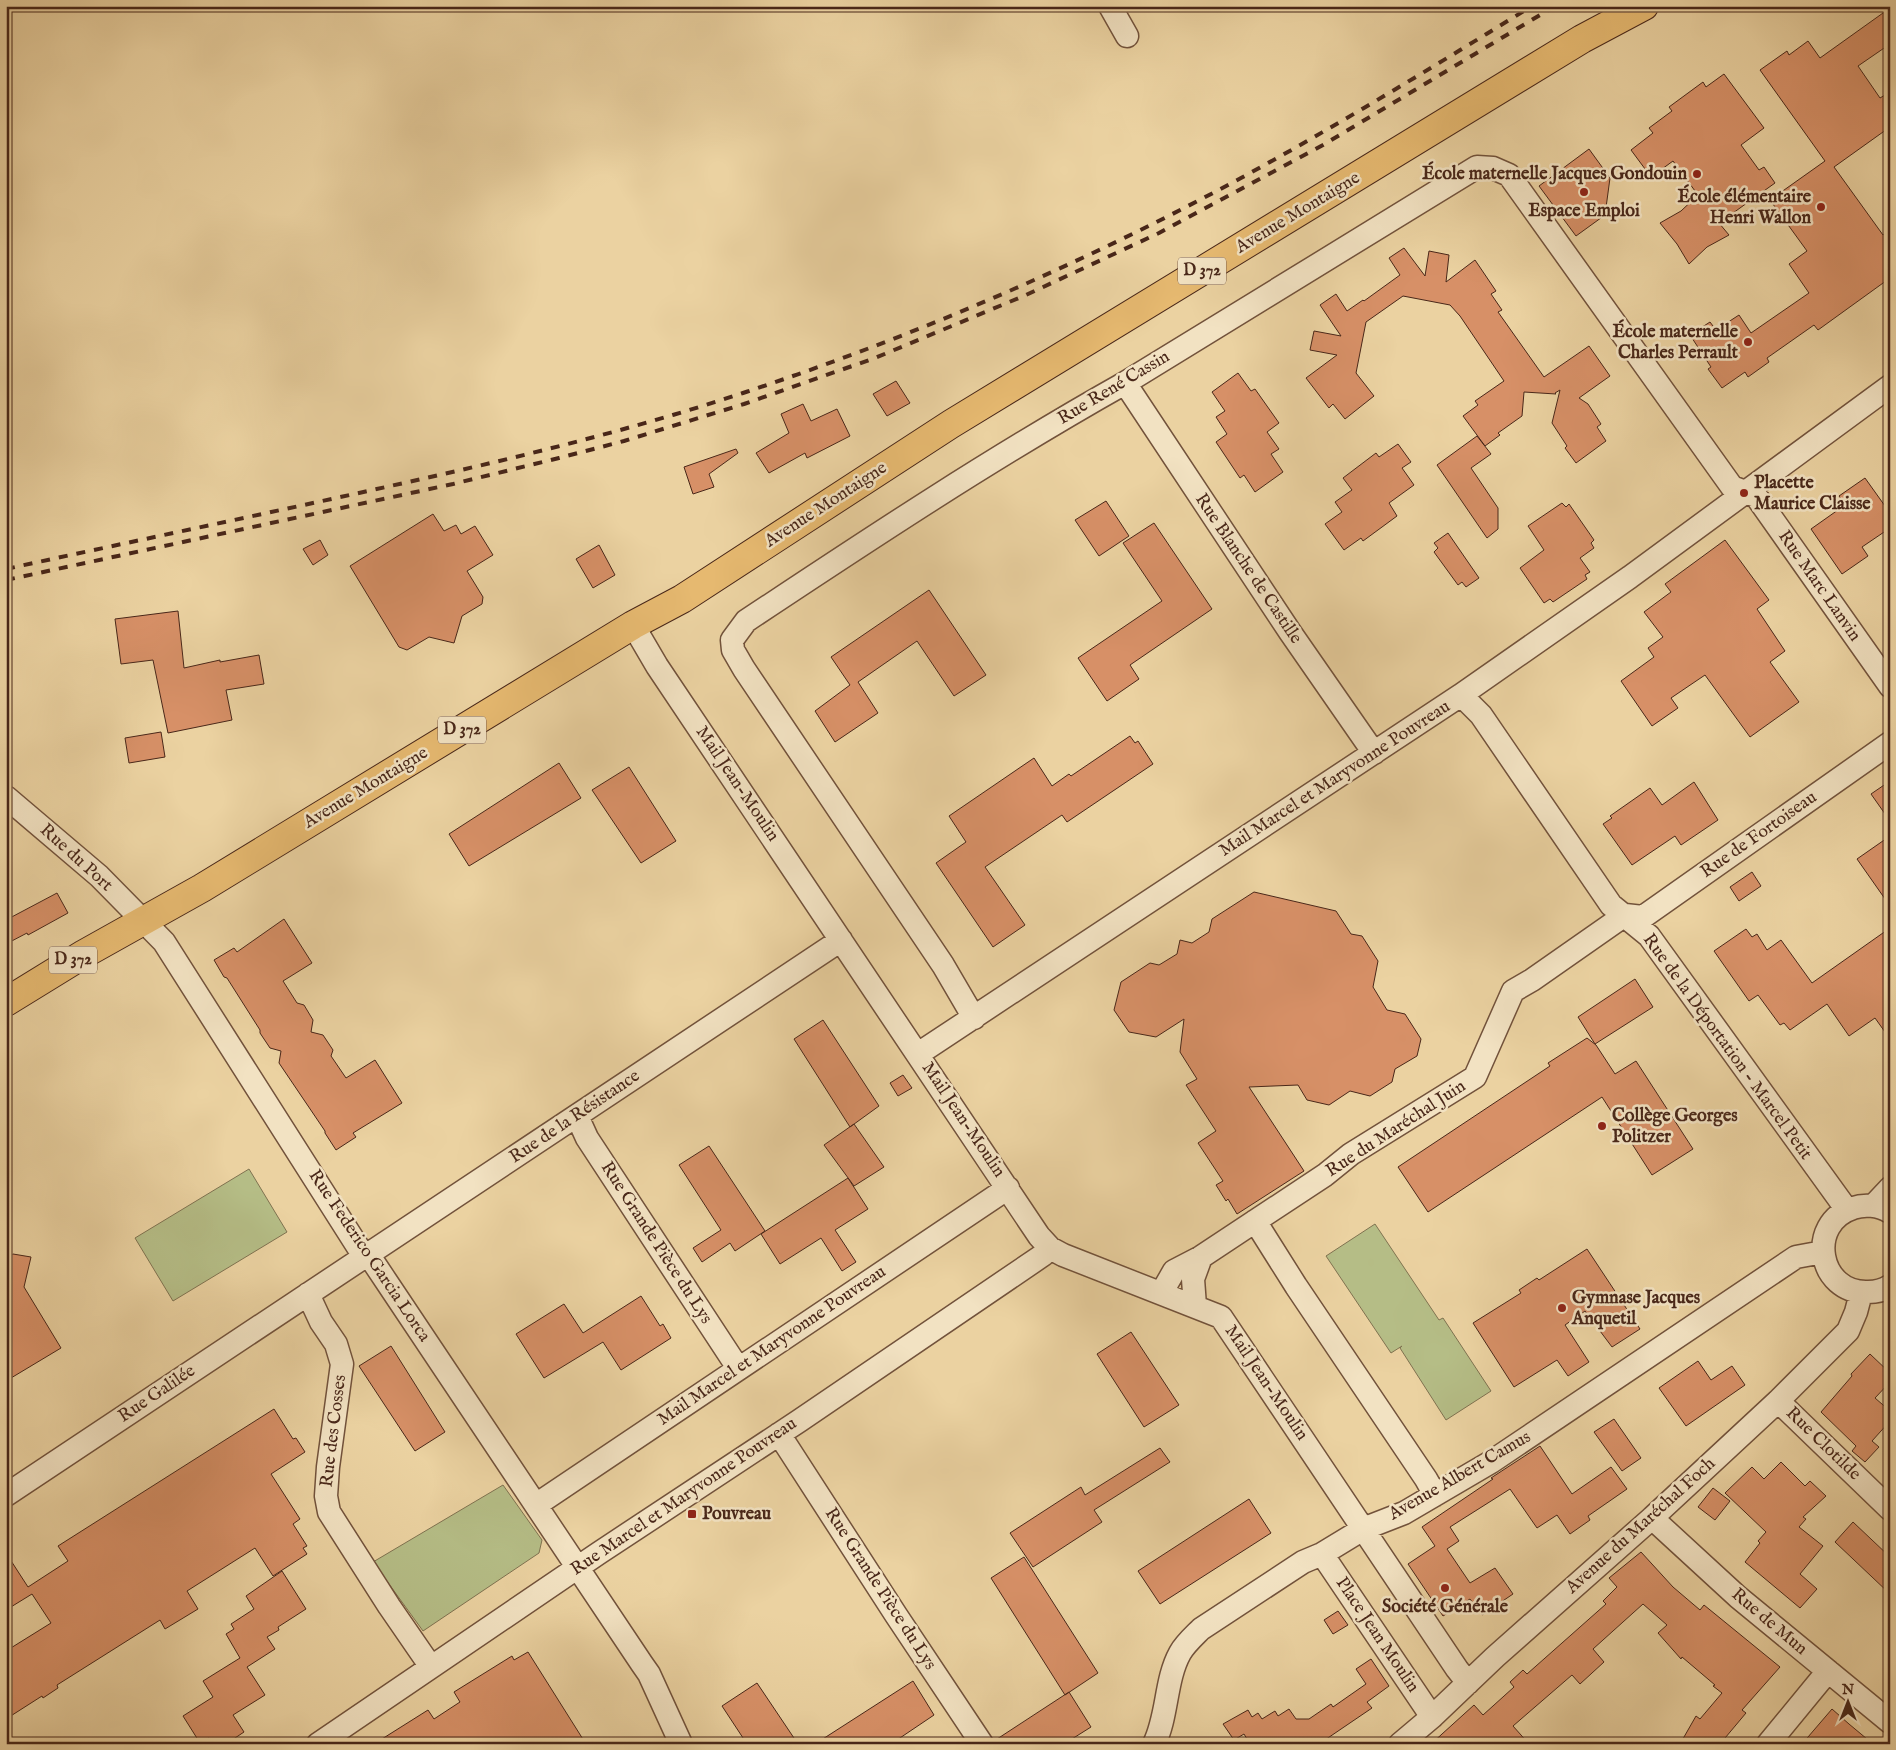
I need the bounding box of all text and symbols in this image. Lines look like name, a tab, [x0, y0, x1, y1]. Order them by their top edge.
place label: École maternelle Jacques Gondouin	[1422, 161, 1687, 186]
street label: Avenue Montaigne	[1231, 167, 1364, 260]
marker: École maternelle Jacques Gondouin	[1691, 168, 1703, 180]
place label: École élémentaire Henri Wallon	[1677, 184, 1812, 230]
marker: Espace Emploi	[1578, 186, 1590, 198]
place label: Espace Emploi	[1528, 200, 1640, 223]
marker: École élémentaire Henri Wallon	[1815, 201, 1827, 213]
road number: D 372	[1178, 258, 1226, 284]
place label: École maternelle Charles Perrault	[1613, 319, 1739, 365]
marker: École maternelle Charles Perrault	[1742, 336, 1754, 348]
street label: Rue René Cassin	[1054, 345, 1174, 430]
street label: Avenue Montaigne	[760, 457, 891, 554]
place label: Placette Maurice Claisse	[1754, 472, 1871, 516]
marker: Placette Maurice Claisse	[1738, 487, 1750, 499]
street label: Rue Blanche de Castille	[1189, 489, 1307, 649]
street label: Rue Marc Lanvin	[1772, 526, 1866, 646]
street label: Mail Marcel et Maryvonne Pouvreau	[1215, 696, 1455, 862]
road number: D 372	[438, 716, 486, 744]
street label: Mail Jean-Moulin	[690, 722, 784, 846]
street label: Avenue Montaigne	[299, 742, 432, 835]
street label: Rue de Fortoiseau	[1696, 786, 1822, 884]
street label: Rue du Port	[35, 819, 117, 897]
street label: Rue de la Déportation - Marcel Petit	[1637, 929, 1817, 1165]
road number: D 372	[49, 946, 97, 974]
street label: Mail Jean-Moulin	[916, 1058, 1010, 1182]
street label: Rue de la Résistance	[505, 1065, 645, 1169]
street label: Rue du Maréchal Juin	[1322, 1075, 1471, 1183]
place label: Collège Georges Politzer	[1612, 1105, 1738, 1149]
marker: Collège Georges Politzer	[1596, 1120, 1608, 1132]
street label: Rue Grande Pièce du Lys	[595, 1157, 717, 1329]
street label: Rue Federico Garcia Lorca	[303, 1165, 435, 1347]
street label: Mail Marcel et Maryvonne Pouvreau	[653, 1261, 891, 1431]
place label: Gymnase Jacques Anquetil	[1571, 1287, 1701, 1331]
marker: Gymnase Jacques Anquetil	[1556, 1302, 1568, 1314]
street label: Mail Jean-Moulin	[1219, 1321, 1313, 1445]
street label: Rue Galilée	[114, 1360, 200, 1428]
street label: Rue des Cosses	[316, 1373, 352, 1489]
street label: Rue Clotilde	[1780, 1402, 1866, 1486]
street label: Rue Marcel et Maryvonne Pouvreau	[567, 1413, 801, 1581]
street label: Avenue Albert Camus	[1384, 1426, 1535, 1527]
street label: Avenue du Maréchal Foch	[1561, 1452, 1721, 1600]
place label: Pouvreau	[702, 1503, 771, 1525]
street label: Rue Grande Pièce du Lys	[819, 1503, 941, 1675]
marker: Pouvreau	[686, 1508, 698, 1520]
street label: Place Jean Moulin	[1330, 1573, 1424, 1698]
marker: Société Générale	[1439, 1582, 1451, 1594]
street label: Rue de Mun	[1726, 1583, 1812, 1661]
place label: Société Générale	[1382, 1596, 1509, 1619]
north arrow	[1824, 1678, 1874, 1728]
text: N	[1841, 1681, 1854, 1699]

